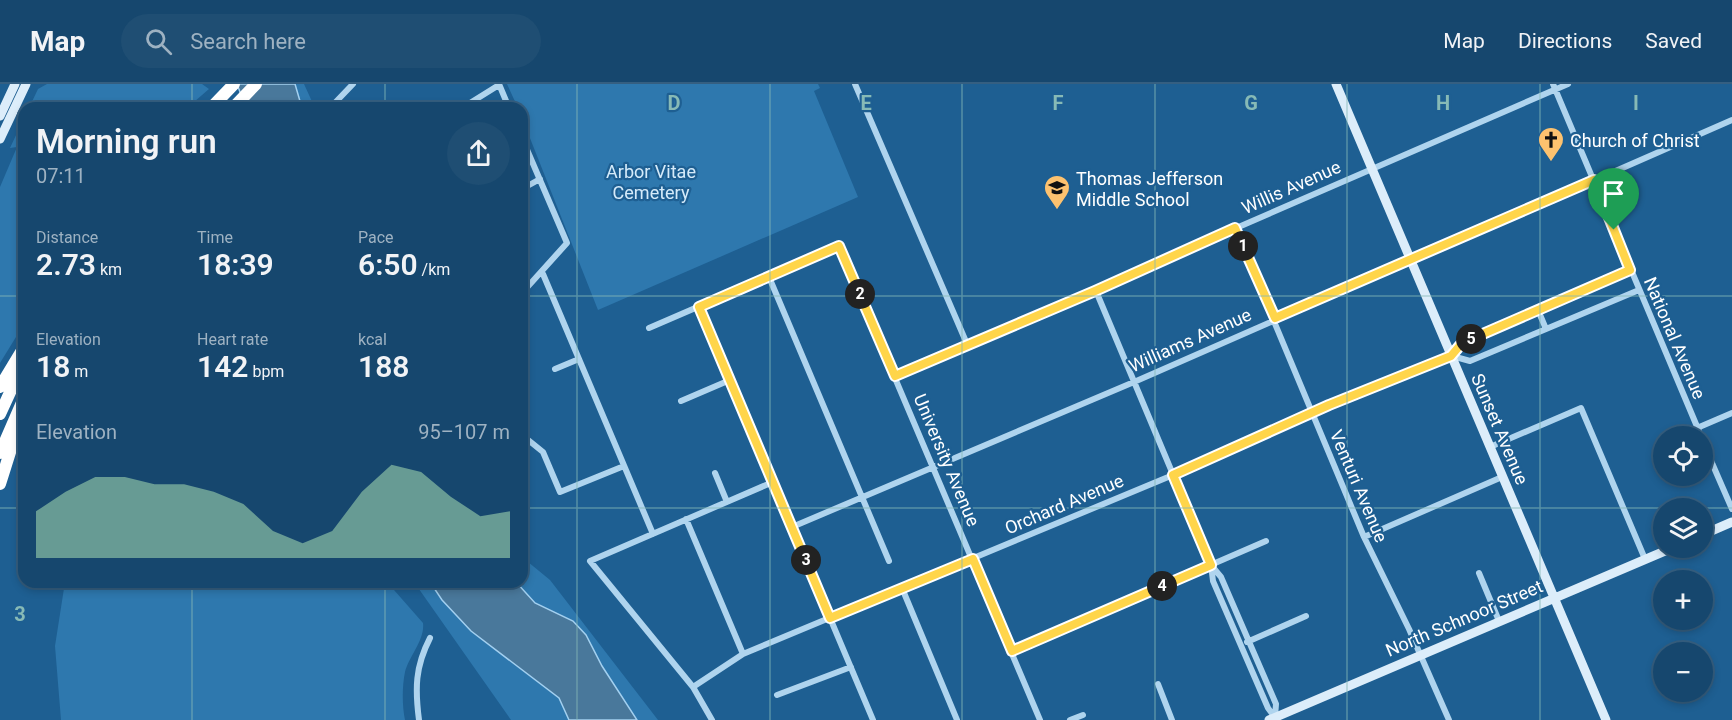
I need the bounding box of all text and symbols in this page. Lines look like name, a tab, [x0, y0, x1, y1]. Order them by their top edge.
search box	[121, 14, 541, 68]
text: Map	[30, 25, 85, 58]
icon: search	[142, 25, 175, 58]
text: Search here	[190, 29, 306, 54]
text: Map	[1443, 29, 1485, 53]
text: Directions	[1518, 29, 1612, 53]
text: Saved	[1645, 29, 1702, 53]
text: D	[668, 91, 681, 115]
text: E	[860, 91, 872, 115]
text: F	[1053, 91, 1064, 115]
text: G	[1244, 91, 1258, 115]
text: H	[1436, 91, 1450, 115]
text: I	[1633, 91, 1639, 115]
text: Morning run	[36, 122, 217, 161]
button: share	[447, 122, 510, 185]
church icon: Church of Christ	[1536, 125, 1566, 163]
place label: Church of Christ	[1570, 130, 1700, 151]
street label: Willis Avenue	[1238, 156, 1344, 218]
park label: Arbor Vitae Cemetery	[606, 161, 696, 203]
text: 07:11	[36, 164, 86, 188]
place label: Thomas Jefferson Middle School	[1076, 168, 1223, 210]
pin	[1588, 168, 1639, 230]
school or university icon: Thomas Jefferson Middle School	[1042, 173, 1072, 211]
icon: arrive	[1597, 177, 1630, 210]
text: Distance	[36, 228, 98, 247]
text: Time	[197, 228, 233, 247]
text: Pace	[358, 228, 394, 247]
pin: 1	[1228, 231, 1258, 261]
text: 1	[1238, 236, 1248, 255]
text: 2.73	[36, 247, 96, 282]
text: 18:39	[197, 247, 274, 282]
text: 6:50	[358, 247, 418, 282]
text: km	[96, 260, 122, 279]
text: /km	[418, 260, 450, 279]
street label: National Avenue	[1640, 274, 1710, 402]
pin: 2	[845, 279, 875, 309]
text: 2	[855, 284, 865, 303]
street label: Williams Avenue	[1126, 304, 1254, 376]
pin: 5	[1456, 324, 1486, 354]
text: 5	[1466, 329, 1476, 348]
text: Elevation	[36, 330, 101, 349]
text: Heart rate	[197, 330, 268, 349]
text: kcal	[358, 330, 387, 349]
text: 18	[36, 349, 70, 384]
text: 142	[197, 349, 248, 384]
text: 188	[358, 349, 409, 384]
text: m	[70, 362, 88, 381]
text: bpm	[248, 362, 284, 381]
street label: Sunset Avenue	[1467, 370, 1533, 488]
street label: University Avenue	[910, 391, 984, 529]
text: Elevation	[36, 420, 117, 444]
text: 95–107 m	[418, 420, 510, 444]
map controls	[1653, 426, 1713, 702]
button: locate	[1653, 426, 1713, 486]
street label: Venturi Avenue	[1326, 427, 1392, 545]
street label: Orchard Avenue	[1002, 470, 1126, 538]
button: layers	[1653, 498, 1713, 558]
pin: 3	[791, 545, 821, 575]
text: 3	[801, 550, 811, 569]
button: +	[1653, 570, 1713, 630]
pin: 4	[1147, 571, 1177, 601]
street label: North Schnoor Street	[1382, 575, 1546, 661]
text: 4	[1157, 576, 1167, 595]
text: 3	[14, 602, 26, 626]
button: −	[1653, 642, 1713, 702]

